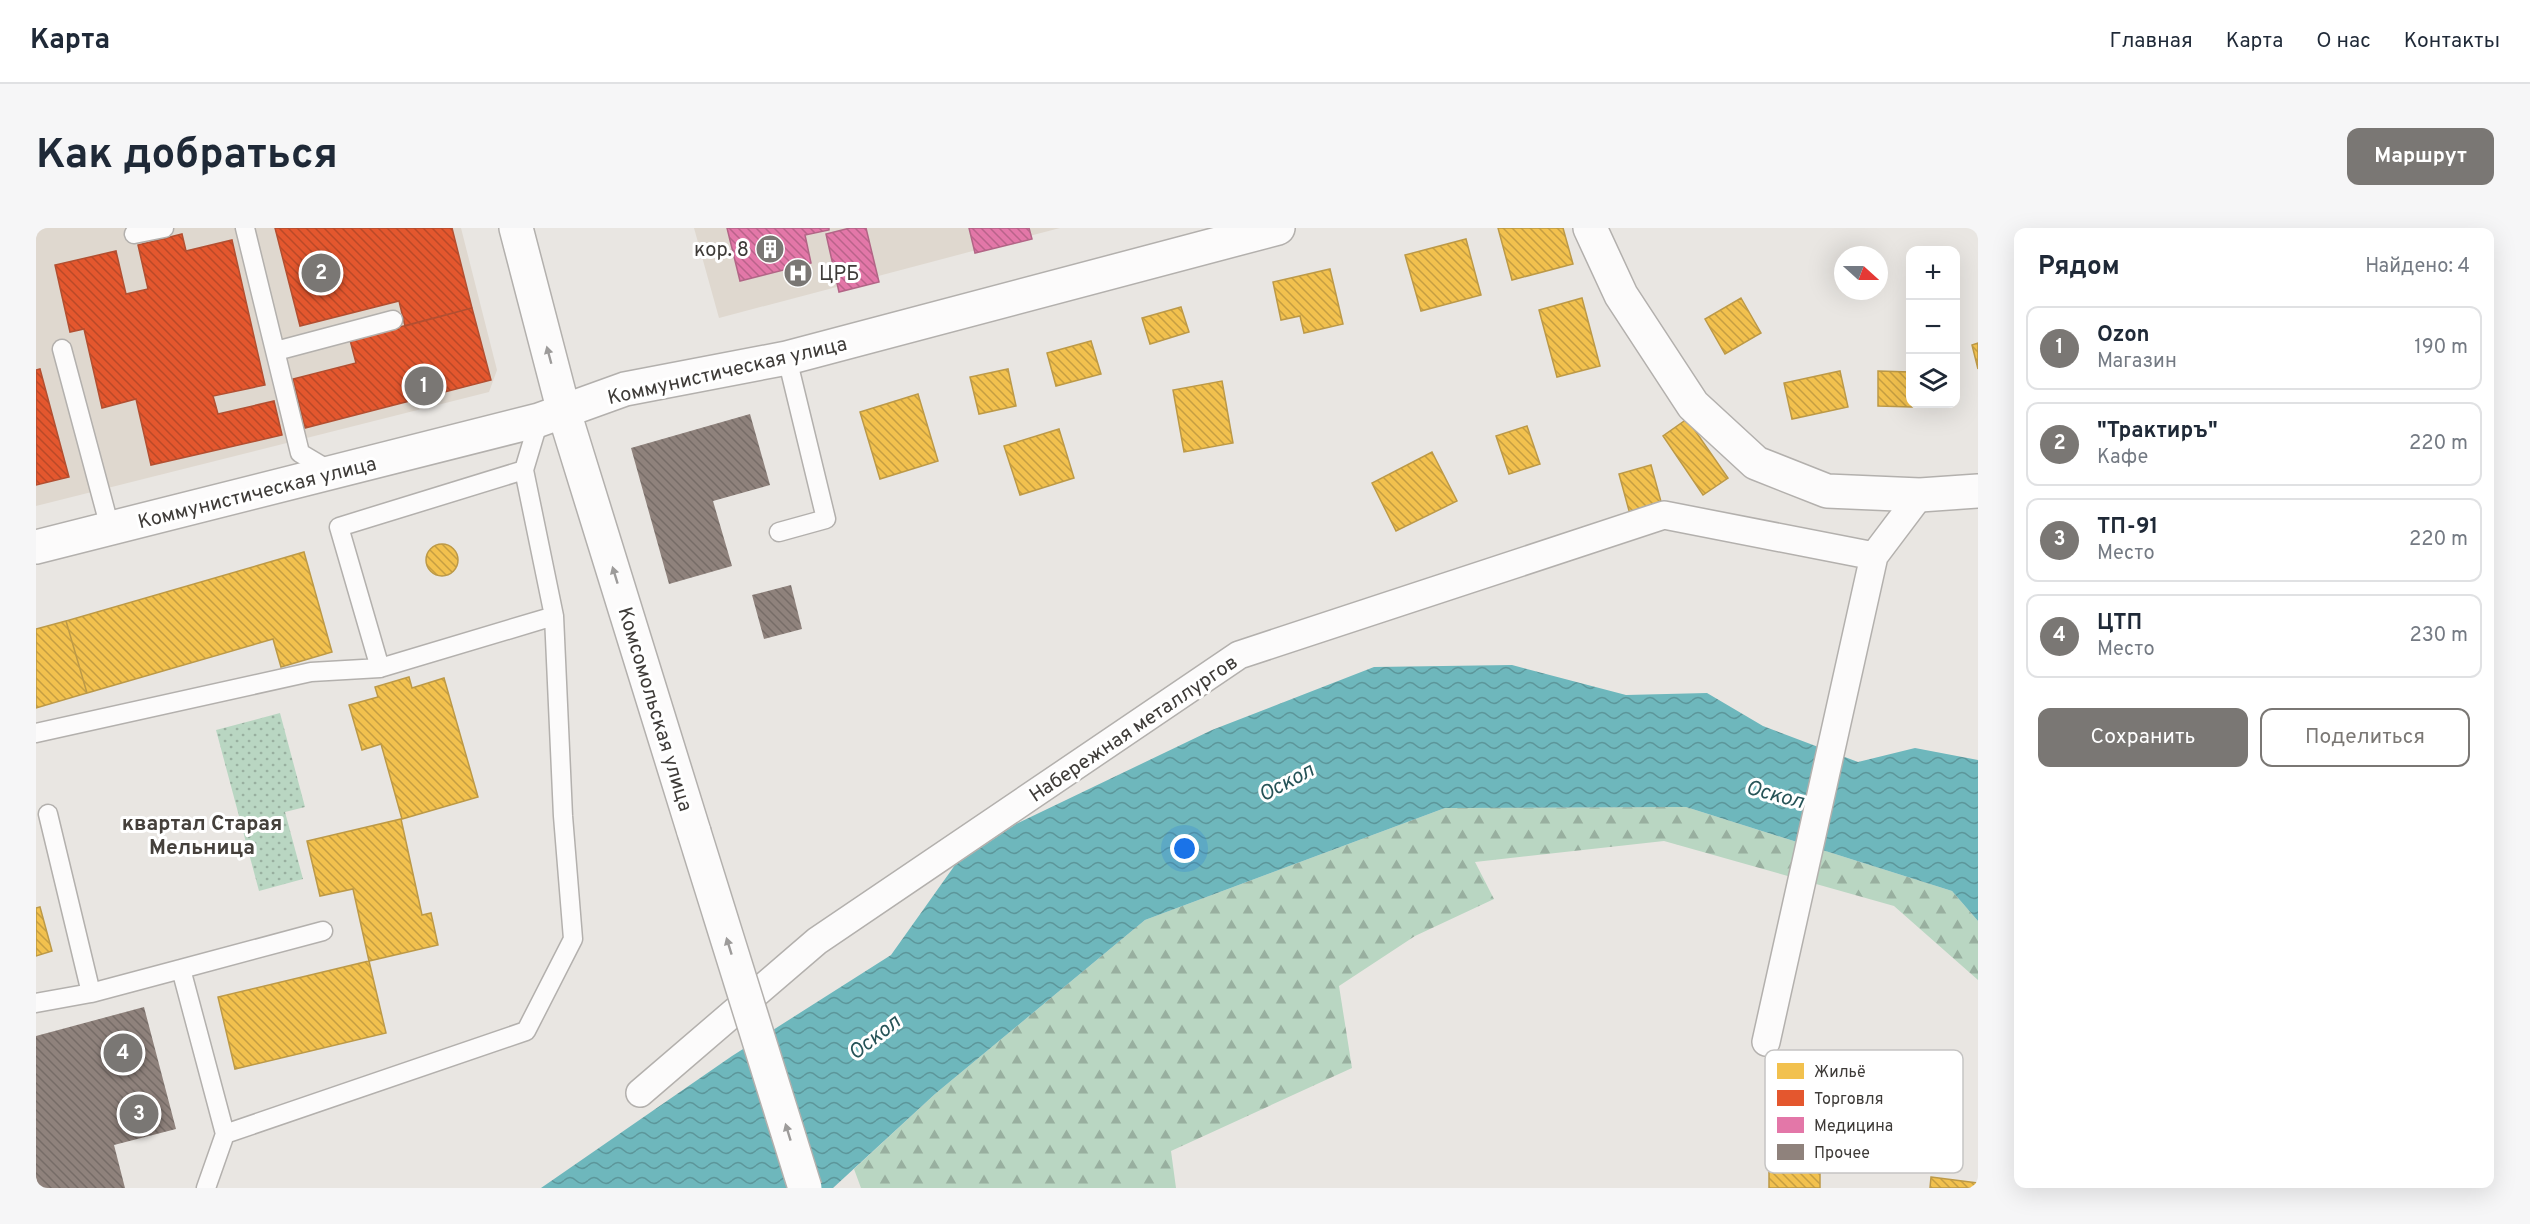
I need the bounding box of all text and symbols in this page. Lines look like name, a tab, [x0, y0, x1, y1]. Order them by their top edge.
text: Карта	[30, 23, 110, 59]
text: Главная	[2109, 28, 2193, 55]
text: Карта	[2226, 28, 2283, 55]
text: О нас	[2316, 28, 2371, 55]
text: Контакты	[2404, 28, 2500, 55]
button: Маршрут	[2347, 128, 2494, 185]
text: Как добраться	[36, 130, 338, 183]
building icon: кор. 8	[754, 233, 786, 265]
place label: кор. 8	[694, 238, 749, 264]
north arrow	[1834, 246, 1888, 300]
map controls	[1906, 246, 1960, 408]
button: +	[1906, 246, 1960, 300]
pin: 2	[302, 250, 340, 296]
text: Рядом	[2038, 251, 2120, 284]
text: Найдено: 4	[2365, 254, 2470, 280]
hospital icon: ЦРБ	[782, 257, 814, 289]
place label: ЦРБ	[819, 262, 859, 288]
button: −	[1906, 300, 1960, 354]
text: Ozon	[2097, 322, 2150, 349]
street label: Коммунистическая улица	[605, 332, 850, 412]
text: 1	[2056, 335, 2064, 361]
text: 190 m	[2414, 335, 2468, 361]
one-way arrow	[544, 346, 553, 364]
text: Магазин	[2097, 349, 2177, 375]
button: layers	[1906, 354, 1960, 408]
pin: 1	[404, 364, 444, 408]
text: "Трактиръ"	[2097, 418, 2218, 445]
text: 2	[2053, 431, 2066, 457]
text: 220 m	[2409, 431, 2468, 457]
text: Кафе	[2097, 445, 2148, 471]
street label: Коммунистическая улица	[136, 452, 379, 536]
text: ТП-91	[2097, 514, 2158, 541]
text: 3	[2054, 527, 2066, 553]
text: 220 m	[2409, 527, 2468, 553]
text: Место	[2097, 541, 2155, 567]
one-way arrow	[610, 566, 619, 584]
street label: Комсомольская улица	[611, 604, 698, 815]
text: ЦТП	[2097, 610, 2142, 637]
text: 4	[2053, 623, 2066, 649]
text: 230 m	[2409, 623, 2468, 649]
text: Место	[2097, 637, 2155, 663]
street label: Набережная металлургов	[1025, 650, 1243, 809]
button: Сохранить	[2038, 708, 2248, 767]
button: Поделиться	[2260, 708, 2470, 767]
water label: Оскол	[1254, 757, 1320, 809]
water label: Оскол	[1743, 775, 1807, 816]
district label: квартал Старая Мельница	[122, 811, 282, 862]
your location	[1170, 834, 1199, 863]
one-way arrow	[724, 937, 734, 955]
water label: Оскол	[843, 1009, 907, 1067]
pin: 4	[104, 1030, 142, 1076]
legend	[1765, 1050, 1963, 1173]
text: Жильё	[1814, 1063, 1866, 1083]
text: Торговля	[1814, 1090, 1884, 1110]
pin: 3	[120, 1092, 158, 1136]
text: Медицина	[1814, 1117, 1893, 1137]
one-way arrow	[783, 1123, 792, 1141]
text: Прочее	[1814, 1144, 1870, 1164]

